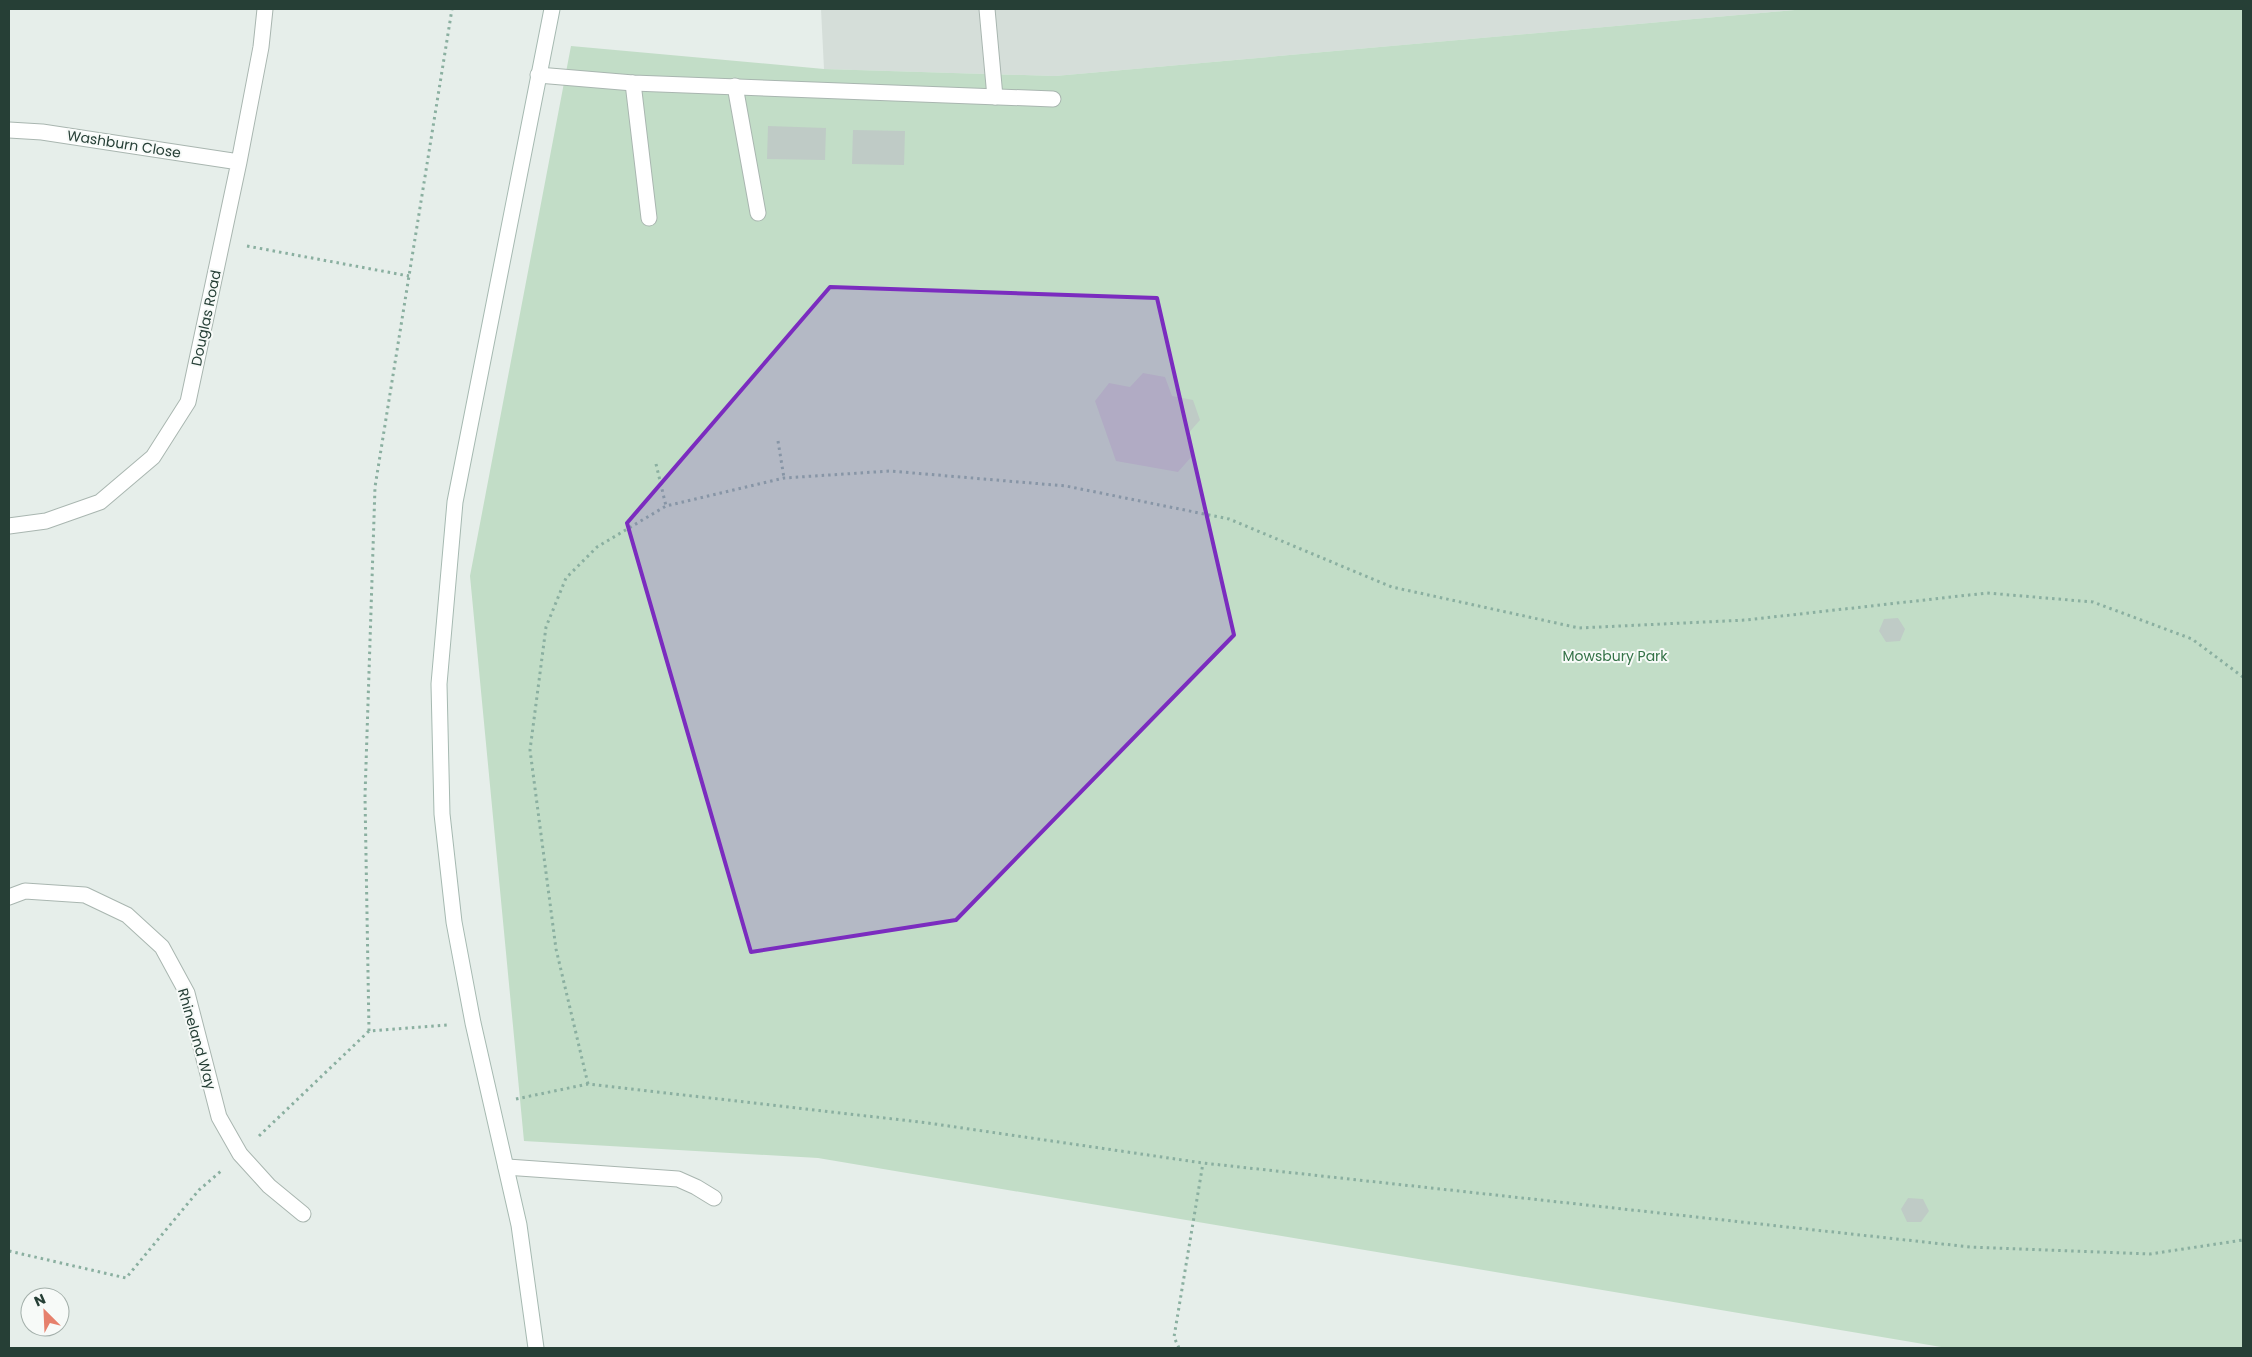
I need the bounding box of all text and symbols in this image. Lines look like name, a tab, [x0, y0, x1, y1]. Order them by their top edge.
street label: Washburn Close	[66, 125, 183, 163]
street label: Douglas Road	[186, 268, 226, 368]
park label: Mowsbury Park	[1562, 646, 1668, 666]
street label: Rhineland Way	[173, 986, 221, 1092]
north arrow	[20, 1287, 70, 1337]
text: N	[31, 1289, 49, 1311]

